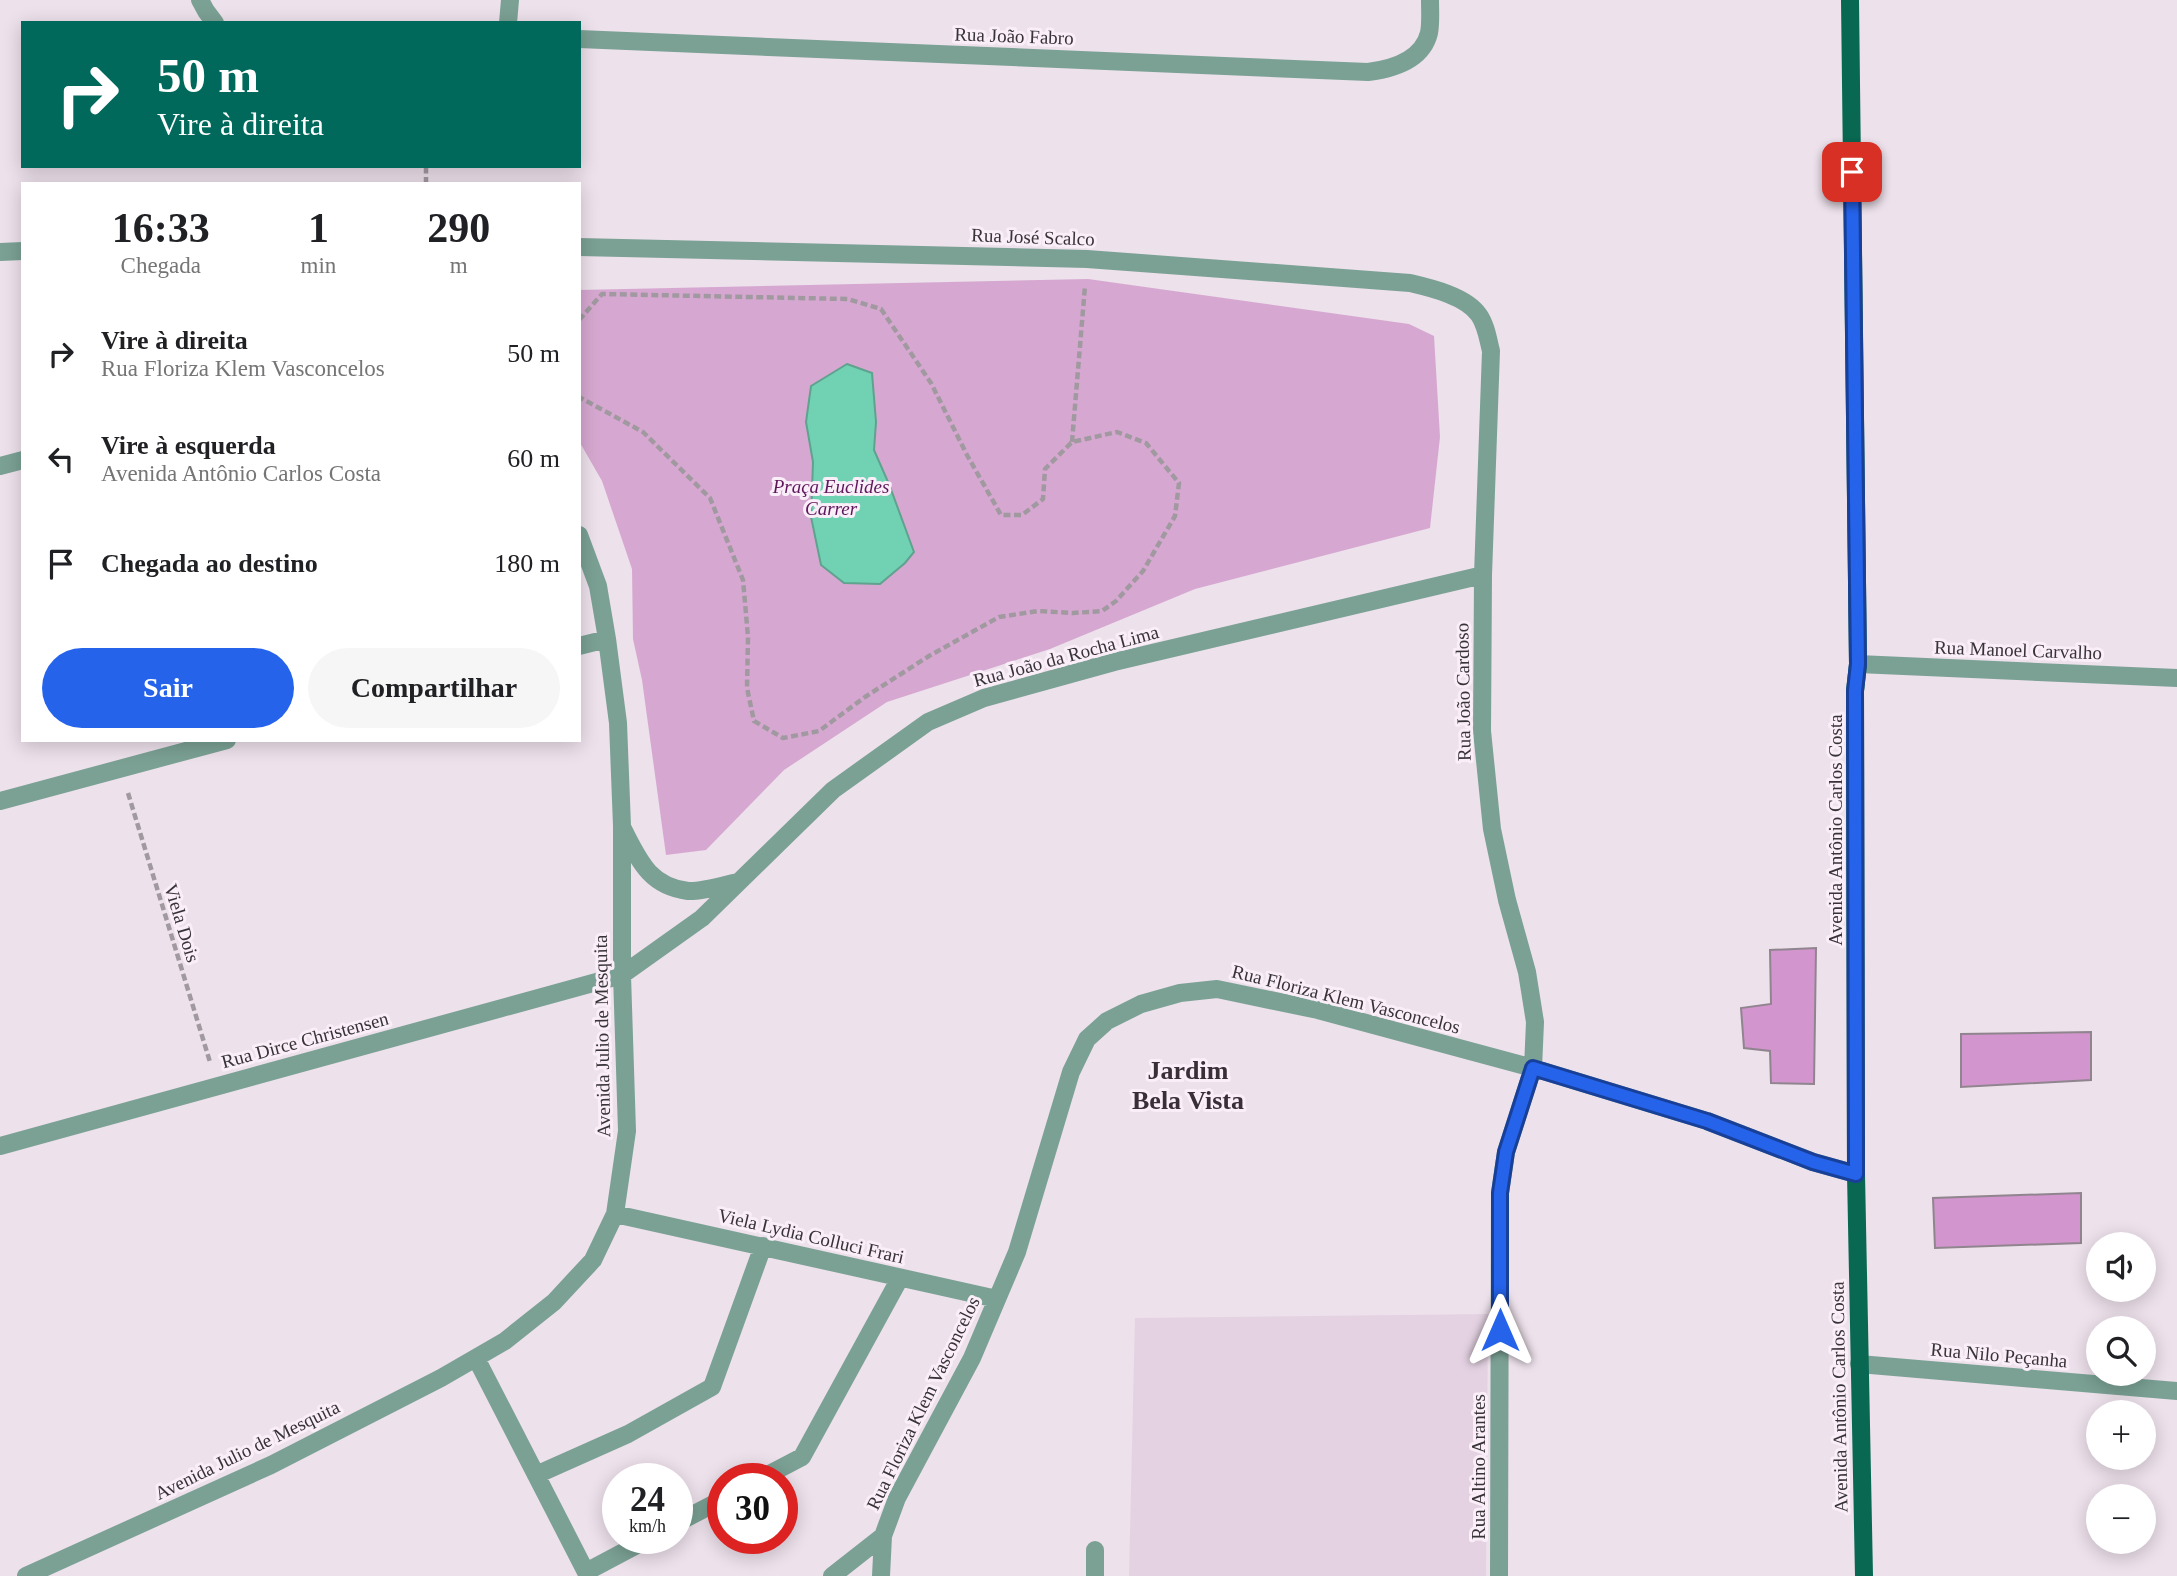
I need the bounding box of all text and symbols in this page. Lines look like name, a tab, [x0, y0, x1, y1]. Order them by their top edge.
street label: Rua João Fabro	[954, 23, 1074, 49]
text: 50 m	[157, 48, 259, 103]
icon: right	[42, 49, 133, 140]
text: Vire à direita	[157, 106, 324, 142]
pin	[1822, 142, 1882, 202]
icon: arrive	[1833, 153, 1871, 191]
text: 16:33	[112, 205, 210, 251]
text: 1	[308, 205, 329, 251]
text: 290	[427, 205, 490, 251]
street label: Rua José Scalco	[971, 224, 1095, 250]
text: Chegada	[121, 253, 201, 278]
text: min	[301, 253, 336, 278]
text: m	[450, 253, 468, 278]
text: Vire à direita	[101, 326, 248, 355]
icon: right	[42, 335, 80, 373]
text: 50 m	[507, 339, 560, 368]
text: Rua Floriza Klem Vasconcelos	[101, 356, 385, 381]
text: Vire à esquerda	[101, 431, 276, 460]
icon: left	[42, 440, 80, 478]
text: 60 m	[507, 444, 560, 473]
text: Avenida Antônio Carlos Costa	[101, 461, 381, 486]
park label: Praça Euclides Carrer	[772, 476, 889, 519]
icon: arrive	[42, 545, 80, 583]
text: Chegada ao destino	[101, 549, 318, 578]
text: 180 m	[494, 549, 560, 578]
street label: Rua João da Rocha Lima	[971, 621, 1162, 691]
street label: Rua João Cardoso	[1451, 623, 1475, 761]
street label: Rua Manoel Carvalho	[1934, 637, 2102, 663]
button: Sair	[42, 648, 294, 728]
button: Compartilhar	[308, 648, 560, 728]
street label: Avenida Antônio Carlos Costa	[1825, 714, 1846, 946]
street label: Viela Dois	[160, 881, 204, 965]
street label: Avenida Julio de Mesquita	[590, 934, 614, 1138]
street label: Rua Floriza Klem Vasconcelos	[1230, 960, 1462, 1038]
street label: Rua Dirce Christensen	[219, 1007, 391, 1072]
district label: Jardim Bela Vista	[1132, 1056, 1244, 1115]
street label: Viela Lydia Colluci Frari	[716, 1204, 906, 1268]
map controls	[2086, 1232, 2156, 1554]
button: sound	[2086, 1232, 2156, 1302]
street label: Avenida Antônio Carlos Costa	[1826, 1281, 1852, 1513]
street label: Rua Floriza Klem Vasconcelos	[862, 1293, 984, 1513]
position arrow	[1463, 1293, 1537, 1367]
button: search	[2086, 1316, 2156, 1386]
street label: Rua Nilo Peçanha	[1930, 1339, 2069, 1371]
street label: Rua Altino Arantes	[1468, 1394, 1489, 1540]
street label: Avenida Julio de Mesquita	[151, 1396, 343, 1504]
button: +	[2086, 1400, 2156, 1470]
speed limit sign: 30	[707, 1463, 798, 1554]
text: 24	[630, 1480, 665, 1519]
button: −	[2086, 1484, 2156, 1554]
text: km/h	[629, 1516, 666, 1536]

